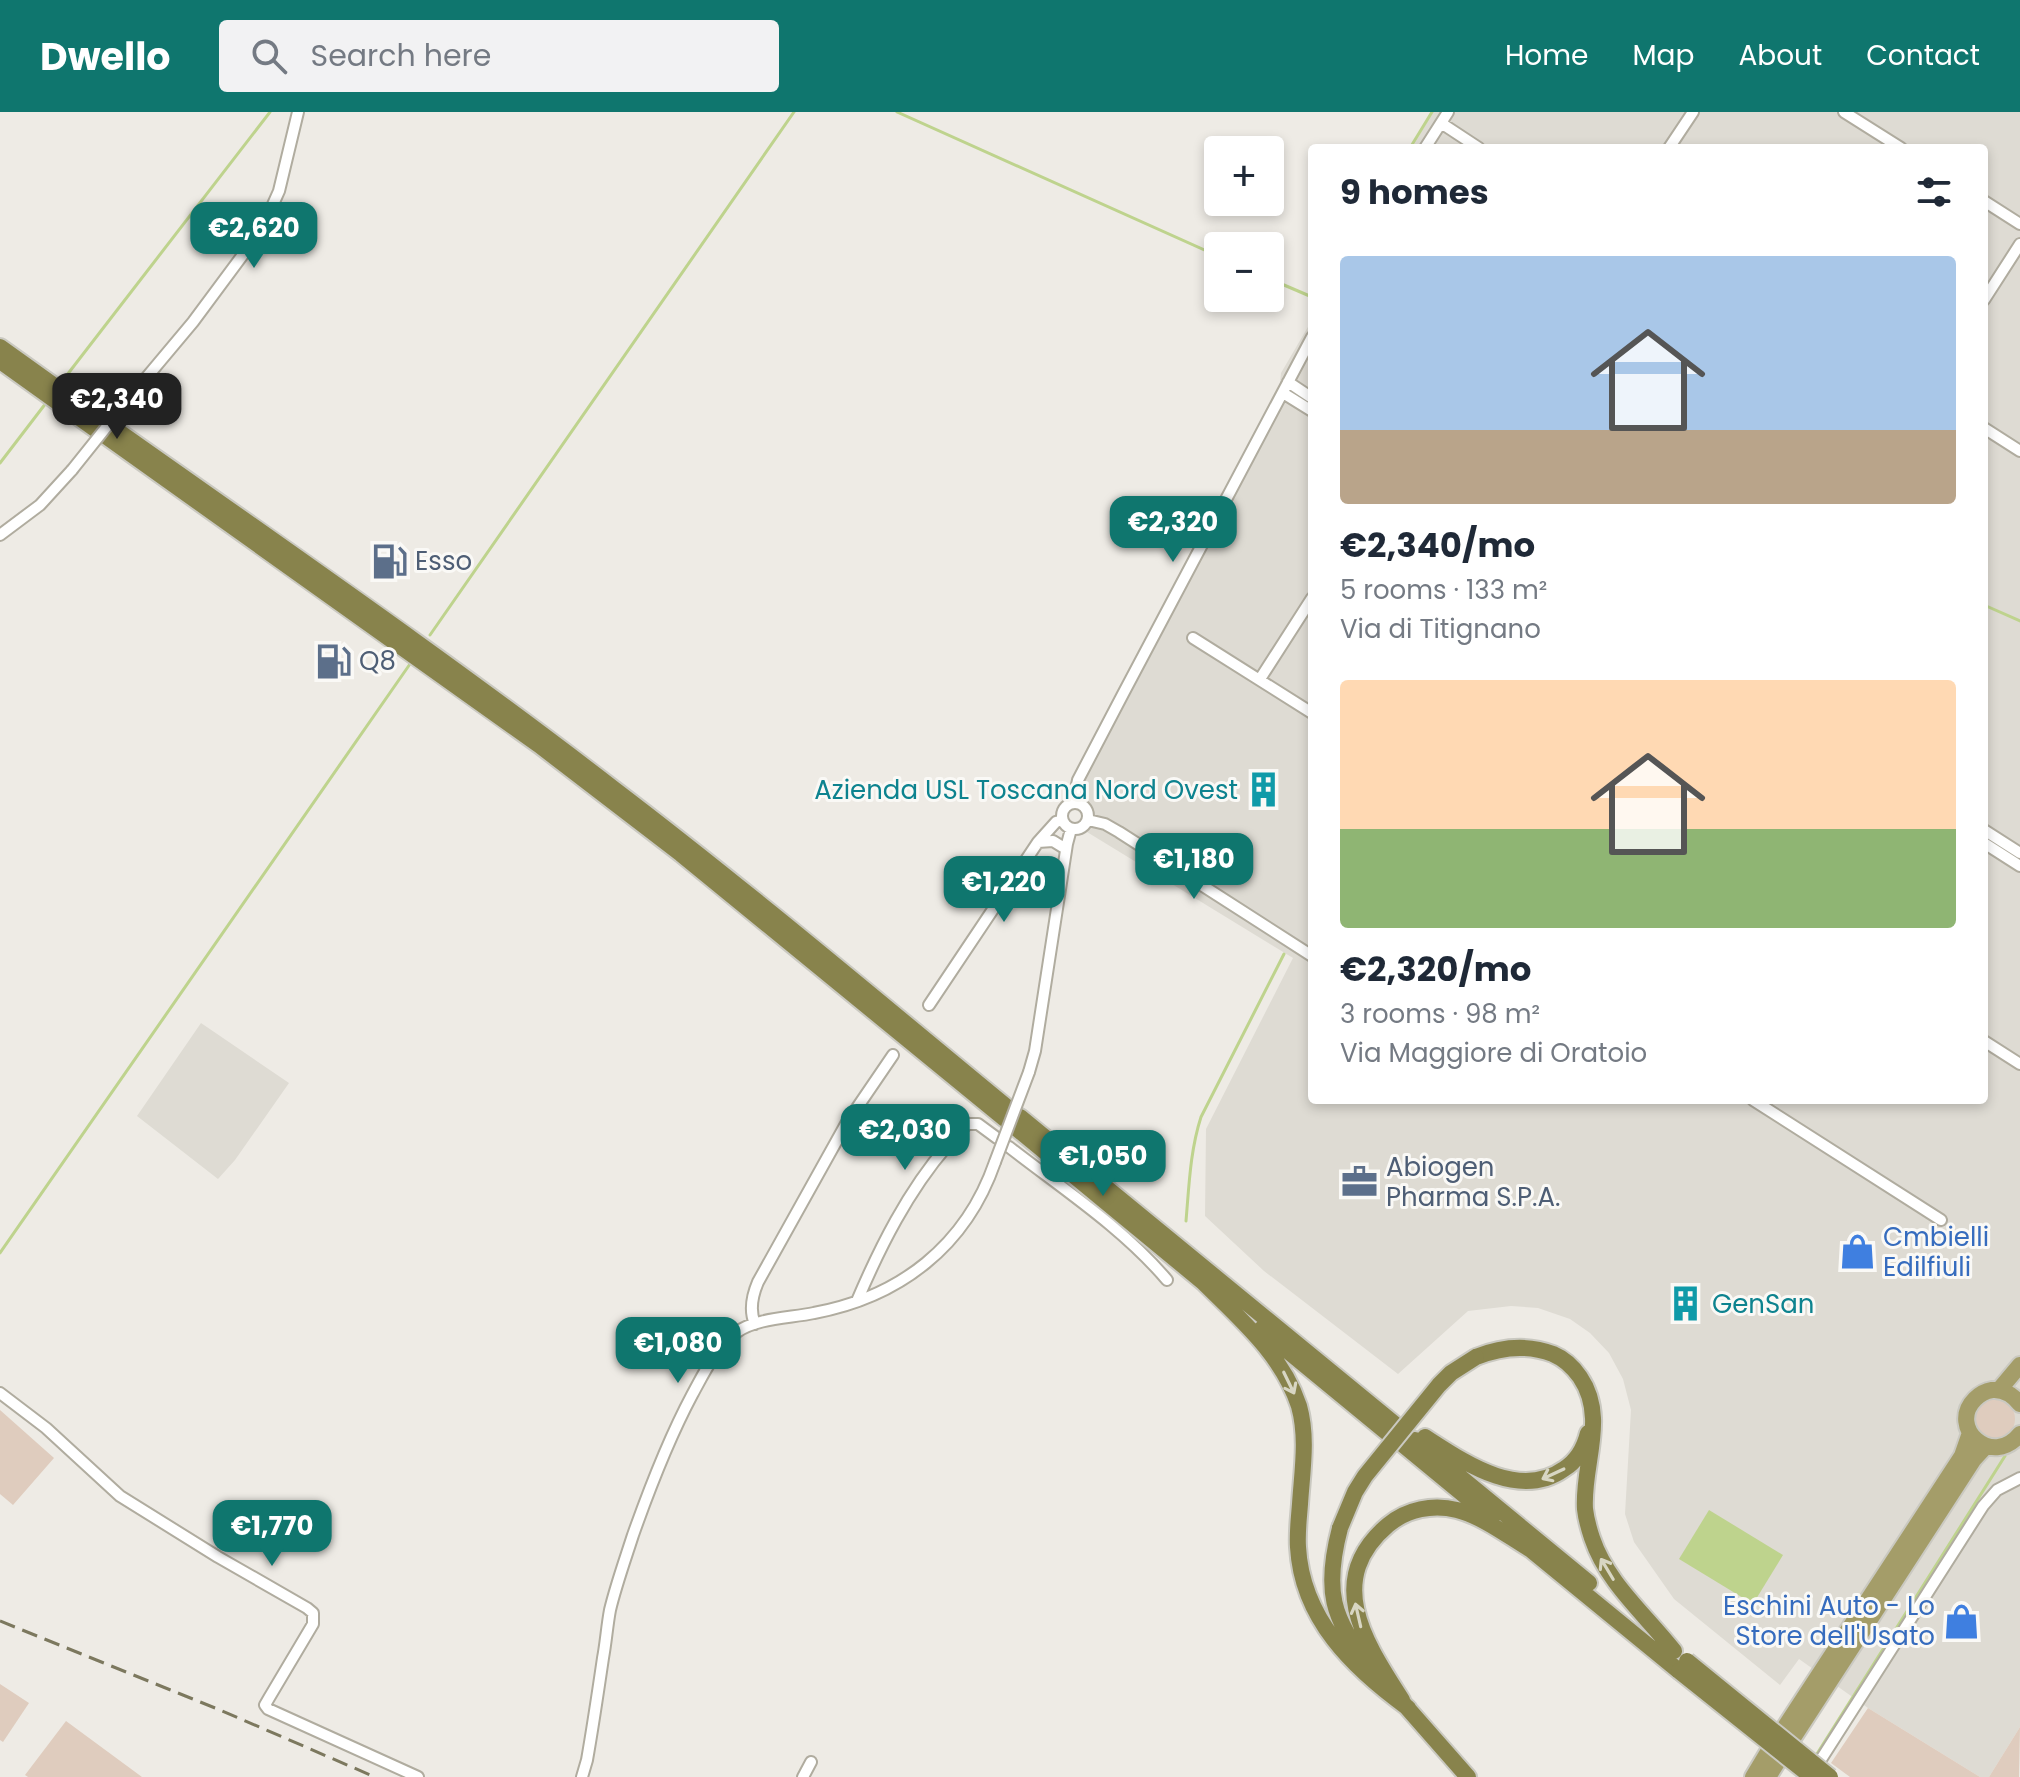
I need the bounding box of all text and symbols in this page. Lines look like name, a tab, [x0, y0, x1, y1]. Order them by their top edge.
search box	[219, 20, 779, 92]
text: Dwello	[40, 30, 171, 83]
icon: search	[247, 34, 291, 78]
text: Search here	[311, 34, 491, 77]
text: Home	[1505, 36, 1588, 75]
text: Map	[1632, 36, 1694, 75]
text: About	[1738, 36, 1822, 75]
text: Contact	[1866, 36, 1980, 75]
map controls	[1204, 136, 1284, 312]
button: +	[1204, 136, 1284, 216]
text: 9 homes	[1340, 168, 1489, 216]
icon: filters	[1912, 170, 1956, 214]
pin: €2,620	[189, 202, 319, 270]
text: €2,620	[208, 210, 300, 246]
button: −	[1204, 232, 1284, 312]
icon: home	[1576, 308, 1720, 452]
pin: €2,340	[52, 373, 182, 441]
text: €2,340	[70, 381, 164, 417]
pin: €2,320	[1108, 496, 1238, 564]
text: €2,320	[1128, 504, 1218, 540]
text: €2,340/mo	[1340, 521, 1535, 569]
fuel station icon: Esso	[370, 542, 408, 580]
place label: Esso	[415, 543, 472, 579]
text: 5 rooms · 133 m²	[1340, 572, 1547, 608]
text: Via di Titignano	[1340, 611, 1541, 647]
fuel station icon: Q8	[314, 642, 352, 680]
place label: Q8	[359, 643, 396, 679]
icon: home	[1576, 732, 1720, 876]
building icon: Azienda USL Toscana Nord Ovest	[1245, 771, 1283, 809]
place label: Azienda USL Toscana Nord Ovest	[814, 772, 1238, 808]
pin: €1,180	[1129, 833, 1259, 901]
text: €1,180	[1153, 841, 1235, 877]
pin: €1,220	[939, 856, 1069, 924]
text: €1,220	[962, 864, 1046, 900]
text: €2,320/mo	[1340, 945, 1531, 993]
text: 3 rooms · 98 m²	[1340, 996, 1540, 1032]
text: Via Maggiore di Oratoio	[1340, 1035, 1647, 1071]
pin: €2,030	[840, 1104, 970, 1172]
text: €2,030	[859, 1112, 951, 1148]
pin: €1,050	[1038, 1130, 1168, 1198]
text: €1,050	[1059, 1138, 1147, 1174]
place label: Abiogen Pharma S.P.A.	[1386, 1149, 1561, 1215]
office icon: Abiogen Pharma S.P.A.	[1341, 1163, 1379, 1201]
place label: Cmbielli Edilfiuli	[1883, 1219, 1989, 1285]
shop icon: Cmbielli Edilfiuli	[1838, 1233, 1876, 1271]
building icon: GenSan	[1667, 1285, 1705, 1323]
place label: GenSan	[1712, 1286, 1814, 1322]
pin: €1,080	[613, 1317, 743, 1385]
text: €1,080	[634, 1325, 722, 1361]
one-way arrow	[1282, 1370, 1297, 1394]
one-way arrow	[1542, 1467, 1566, 1482]
pin: €1,770	[207, 1500, 337, 1568]
text: €1,770	[231, 1508, 313, 1544]
one-way arrow	[1599, 1558, 1615, 1581]
place label: Eschini Auto - Lo Store dell'Usato	[1723, 1588, 1935, 1654]
shop icon: Eschini Auto - Lo Store dell'Usato	[1942, 1602, 1980, 1640]
one-way arrow	[1350, 1603, 1365, 1629]

